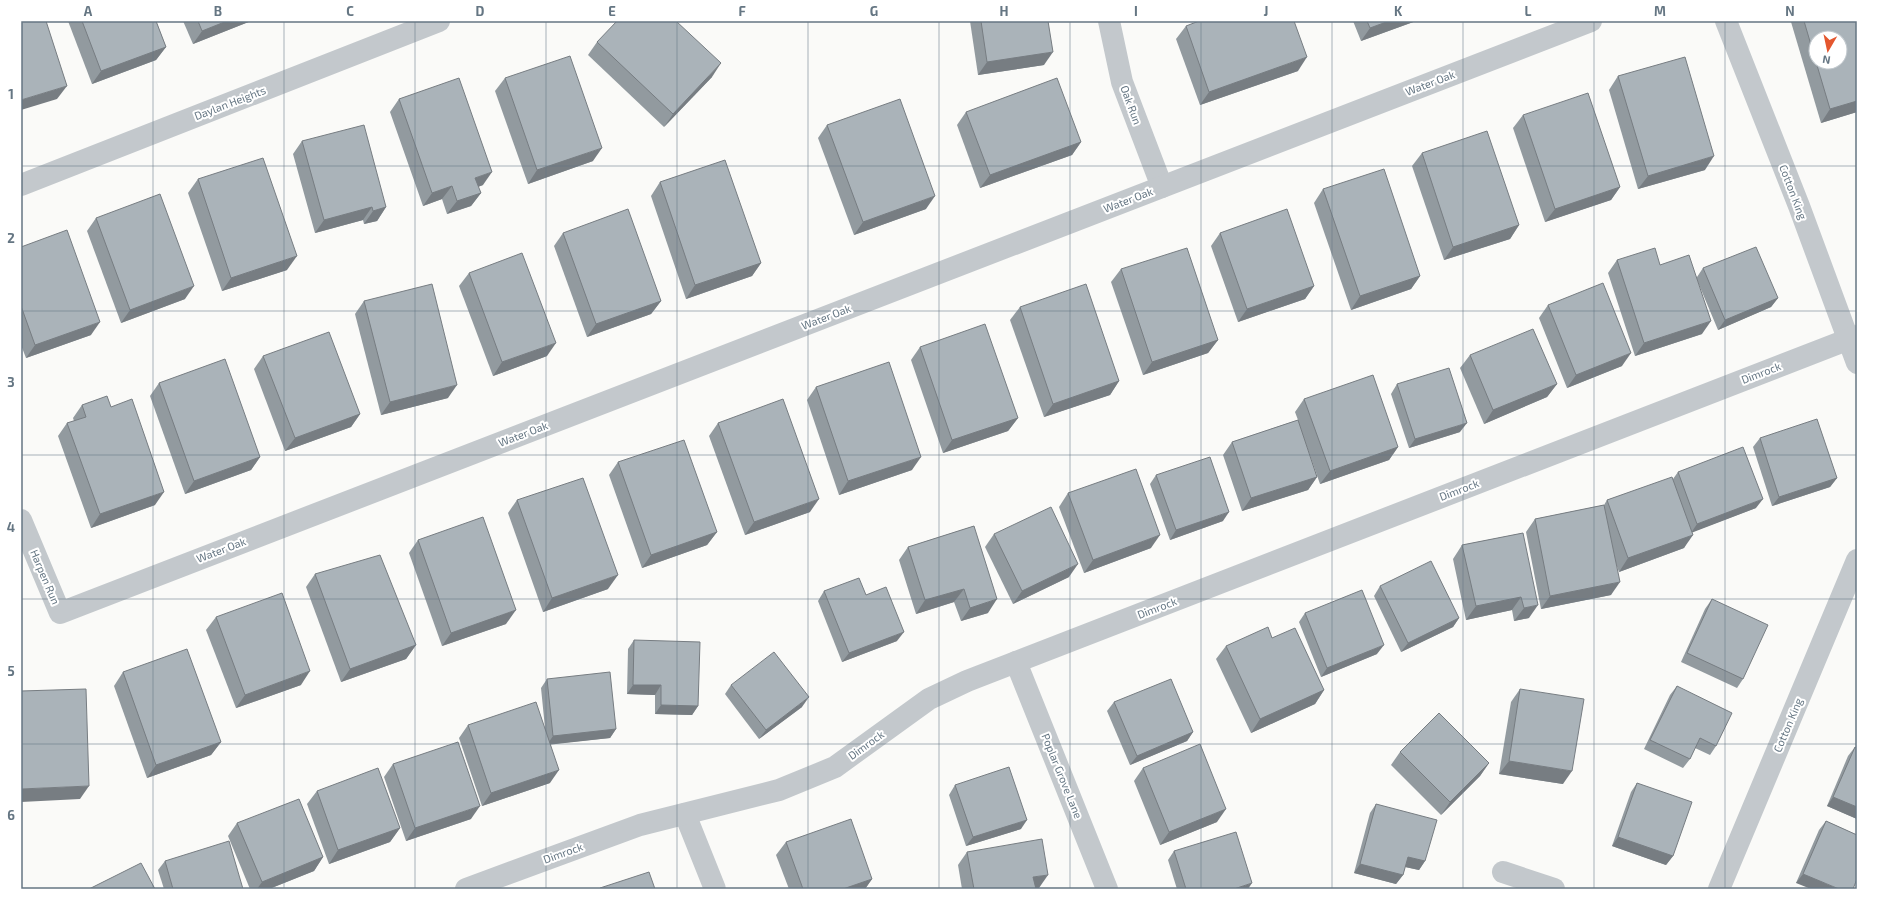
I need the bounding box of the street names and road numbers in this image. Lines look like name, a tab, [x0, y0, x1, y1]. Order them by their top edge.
street label: Water Oak	[1403, 67, 1457, 98]
street label: Daylan Heights	[192, 83, 268, 122]
street label: Oak Run	[1118, 83, 1145, 126]
street label: Cotton King	[1777, 163, 1810, 221]
street label: Water Oak	[1101, 184, 1155, 215]
street label: Water Oak	[799, 301, 853, 332]
street label: Dimrock	[1739, 359, 1783, 386]
street label: Water Oak	[496, 418, 550, 449]
street label: Dimrock	[1437, 476, 1481, 503]
street label: Water Oak	[194, 534, 248, 565]
street label: Harpen Run	[28, 547, 63, 606]
street label: Dimrock	[1135, 594, 1179, 621]
street label: Cotton King	[1770, 696, 1805, 754]
street label: Dimrock	[845, 727, 886, 762]
street label: Poplar Grove Lane	[1039, 731, 1085, 820]
street label: Dimrock	[541, 839, 585, 866]

